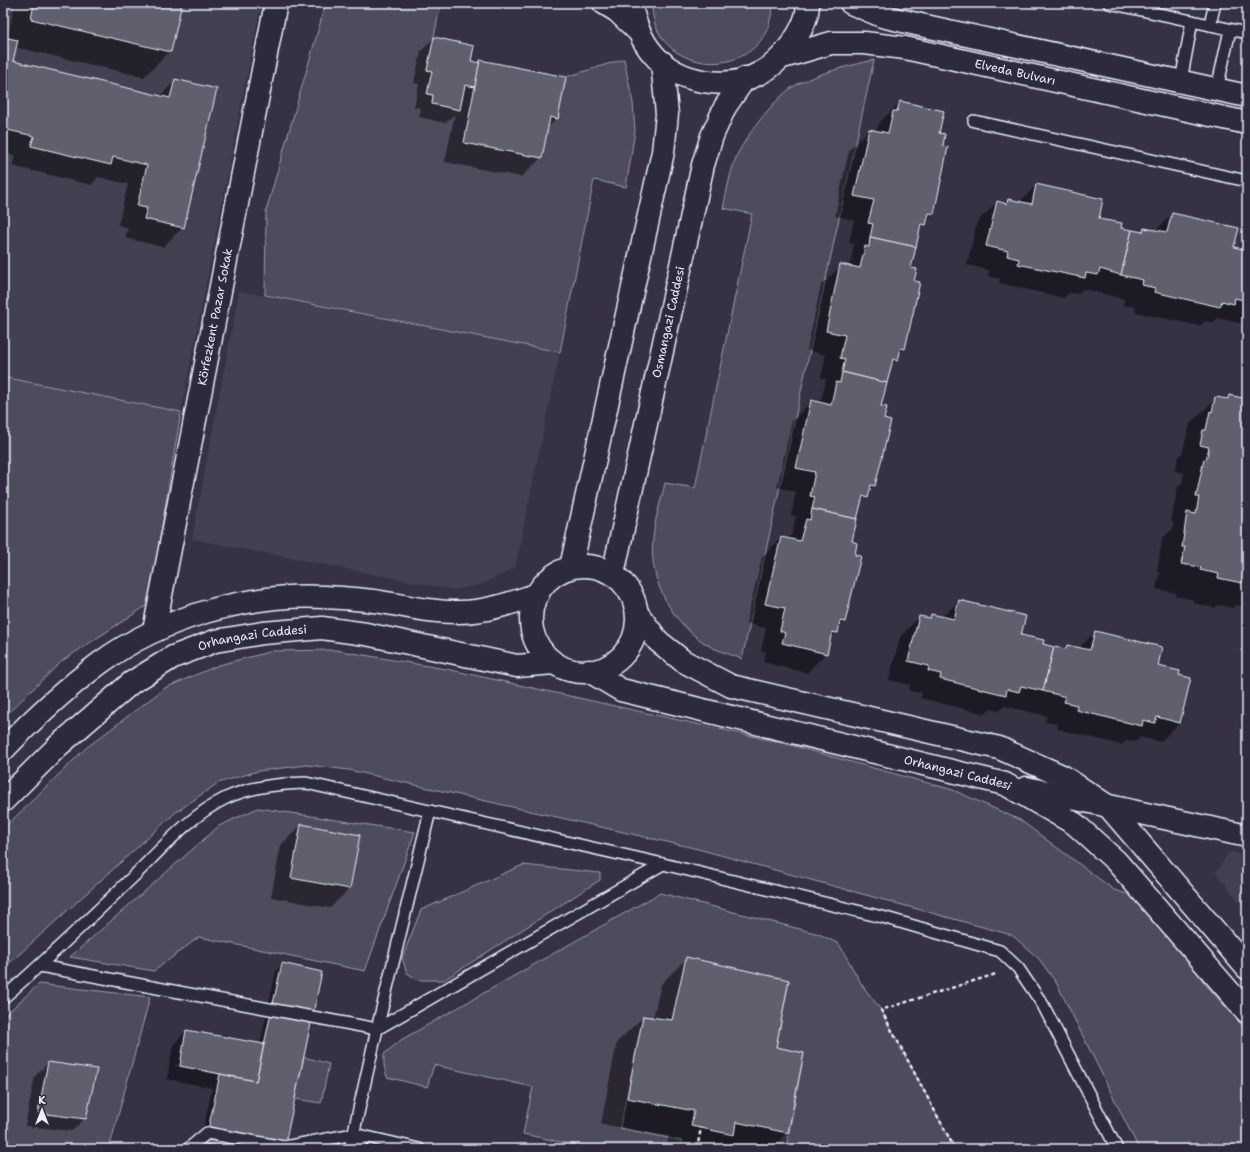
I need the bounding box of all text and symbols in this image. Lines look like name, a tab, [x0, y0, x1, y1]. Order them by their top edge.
street label: Elveda Bulvarı	[973, 55, 1057, 89]
street label: Körfezkent Pazar Sokak	[194, 247, 236, 387]
street label: Osmangazi Caddesi	[648, 265, 688, 379]
street label: Orhangazi Caddesi	[196, 621, 308, 655]
street label: Orhangazi Caddesi	[902, 752, 1015, 794]
north arrow	[22, 1090, 62, 1130]
text: K	[38, 1093, 46, 1108]

